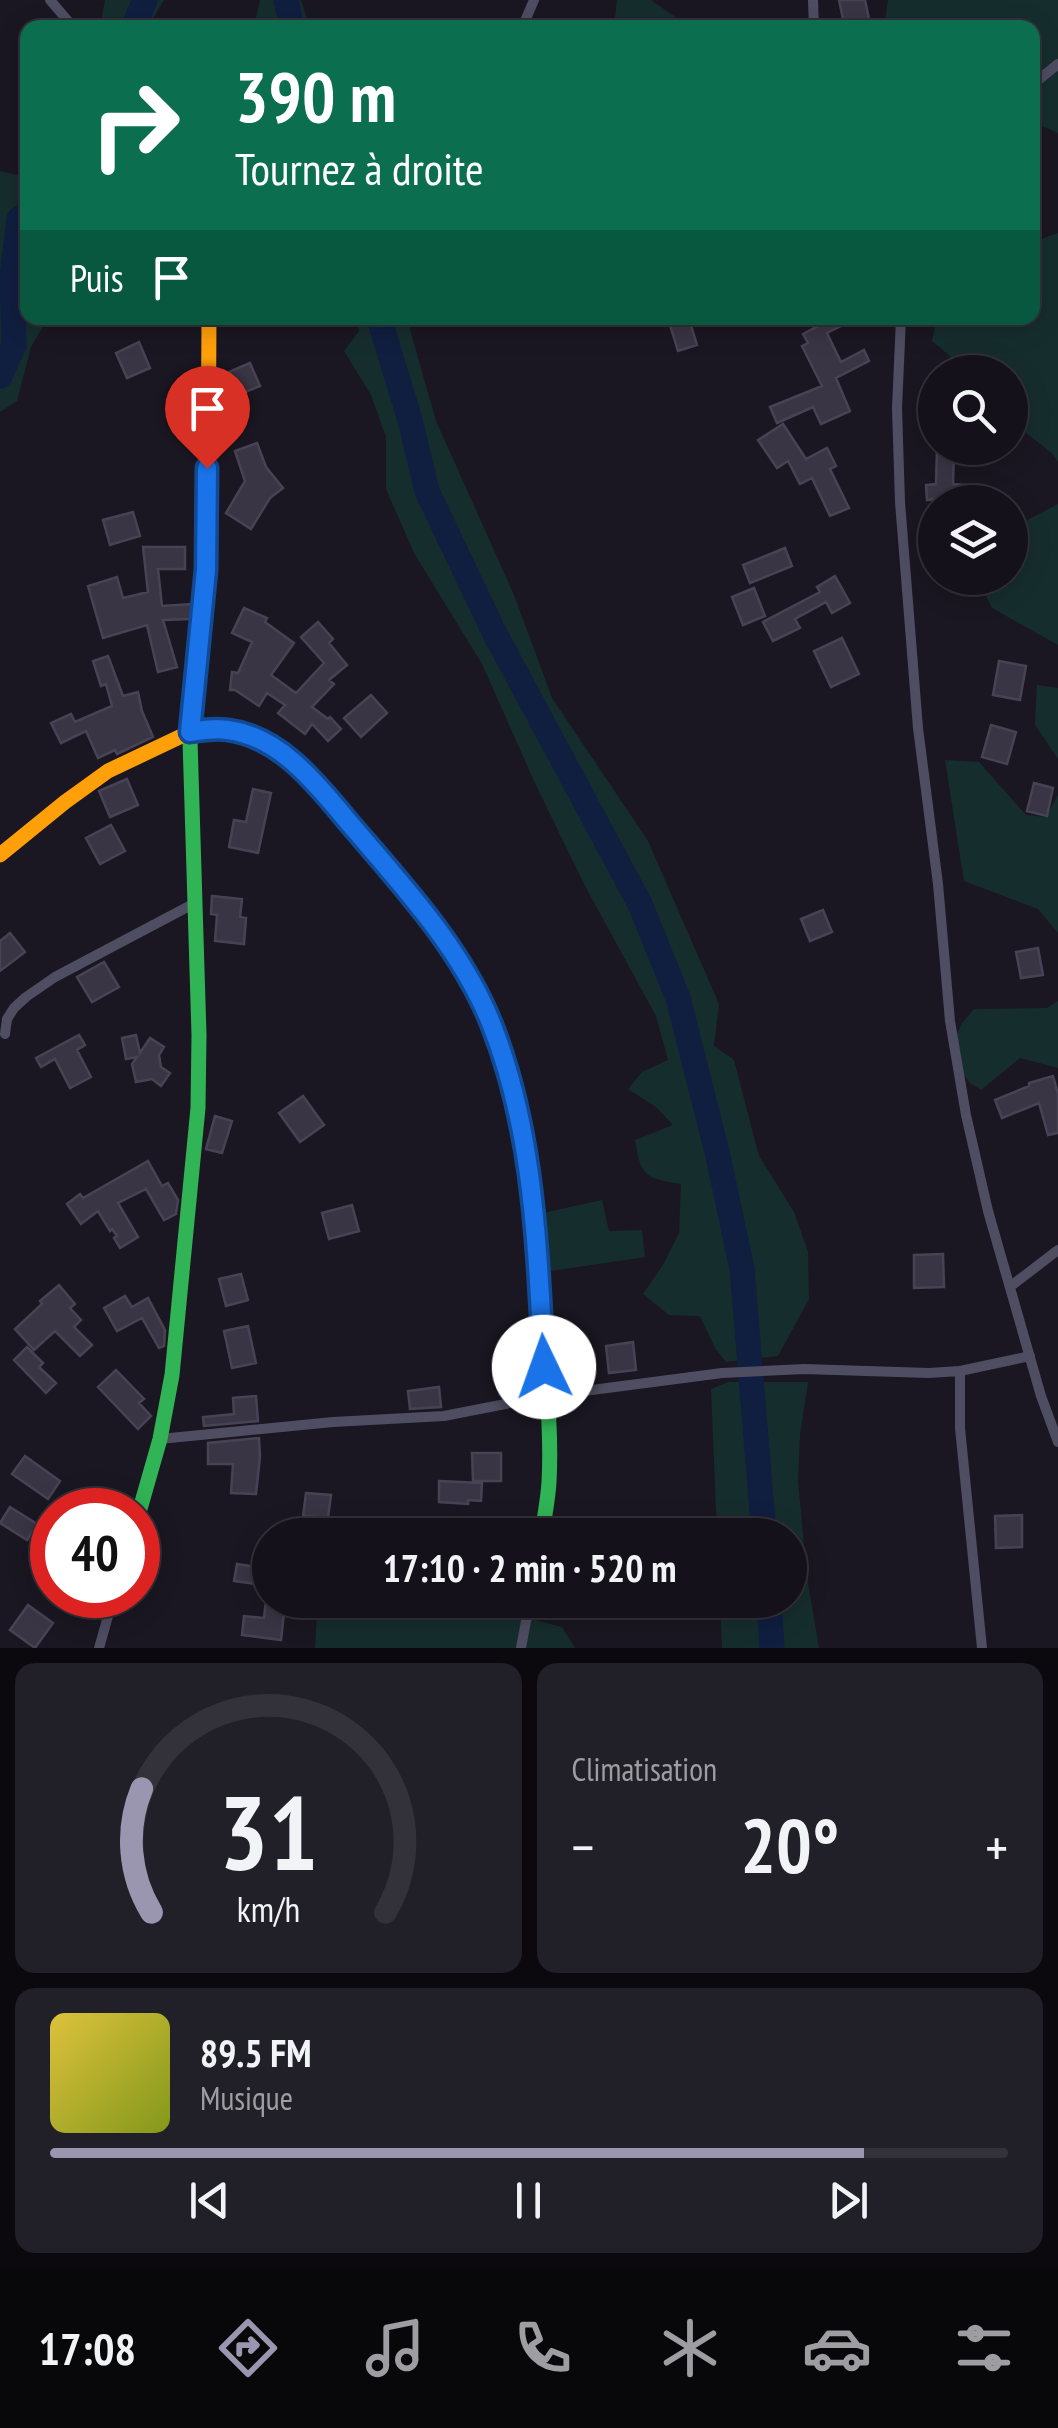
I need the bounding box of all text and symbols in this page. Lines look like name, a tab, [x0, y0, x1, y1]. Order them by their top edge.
text: 390 m	[235, 51, 396, 141]
icon: right	[70, 60, 200, 190]
text: Tournez à droite	[235, 139, 484, 197]
icon: arrive	[144, 250, 199, 305]
text: Puis	[70, 253, 124, 302]
map controls	[918, 355, 1028, 595]
button: search	[918, 355, 1028, 465]
pin	[165, 366, 250, 469]
icon: arrive	[180, 381, 235, 436]
button: layers	[918, 485, 1028, 595]
position arrow	[492, 1315, 596, 1419]
speed limit sign: 40	[30, 1488, 160, 1618]
text: 17:10 · 2 min · 520 m	[383, 1543, 676, 1592]
text: Climatisation	[572, 1748, 717, 1790]
text: 31	[219, 1764, 318, 1899]
text: 20°	[740, 1797, 839, 1894]
text: −	[572, 1811, 594, 1882]
text: +	[985, 1811, 1008, 1882]
text: km/h	[237, 1886, 300, 1932]
text: 89.5 FM	[200, 2028, 312, 2077]
text: Musique	[200, 2077, 293, 2119]
icon: previous	[182, 2173, 237, 2228]
icon: pause	[501, 2173, 556, 2228]
icon: next	[821, 2173, 876, 2228]
icon: directions	[213, 2313, 283, 2383]
icon: music	[360, 2313, 430, 2383]
icon: phone	[508, 2313, 578, 2383]
icon: climate	[655, 2313, 725, 2383]
icon: car	[802, 2313, 872, 2383]
icon: filters	[949, 2313, 1019, 2383]
text: 17:08	[39, 2319, 136, 2377]

